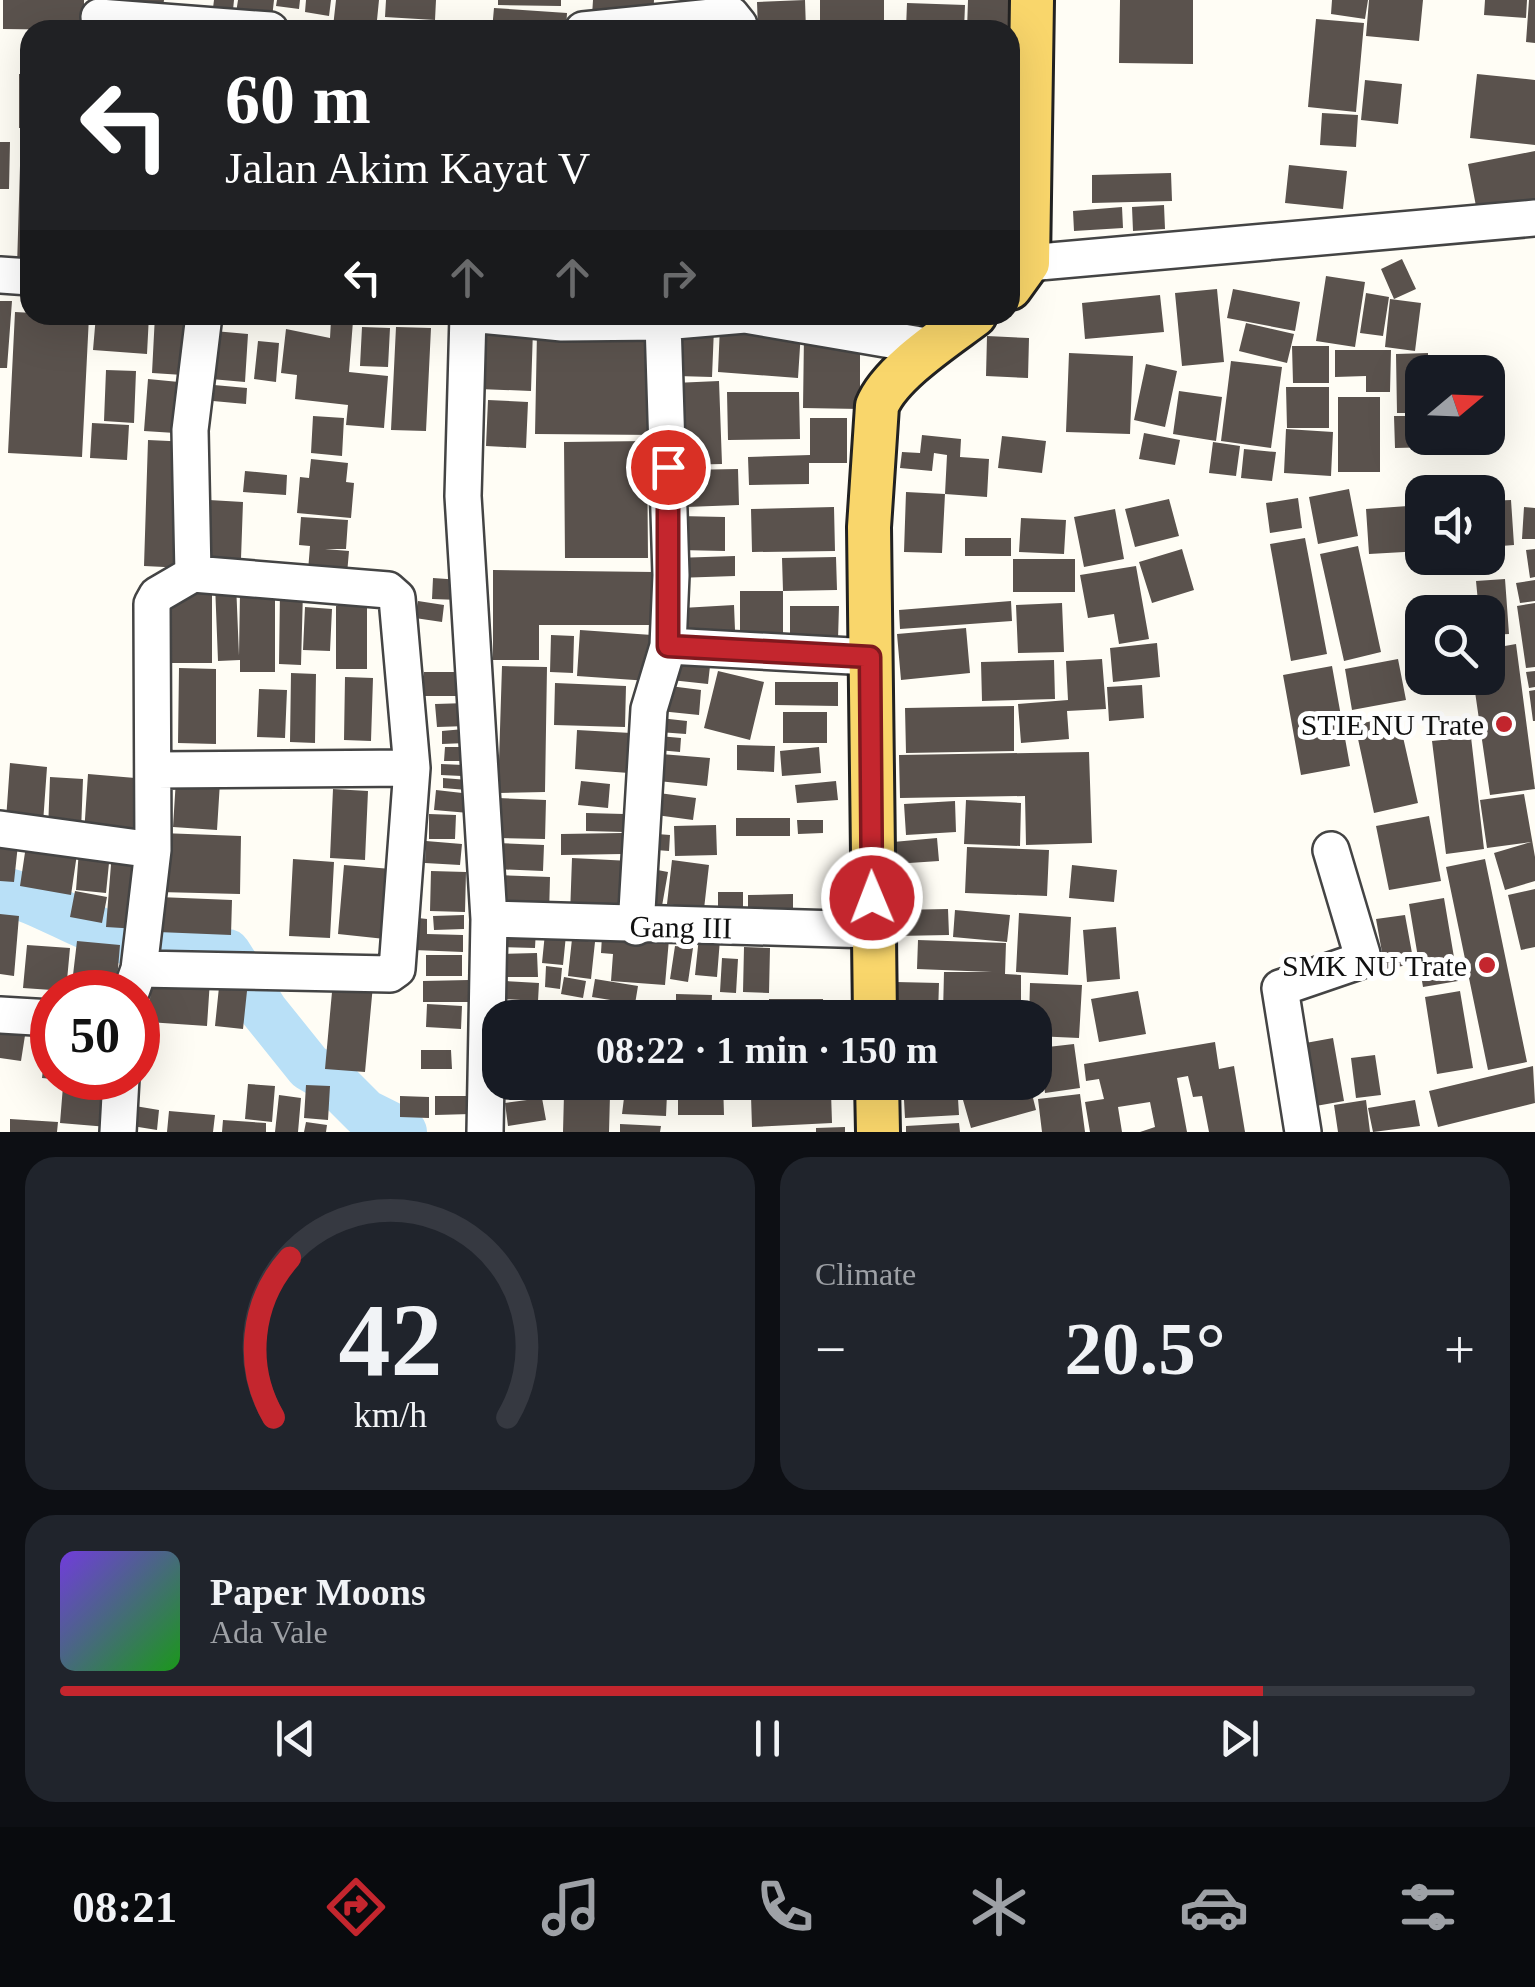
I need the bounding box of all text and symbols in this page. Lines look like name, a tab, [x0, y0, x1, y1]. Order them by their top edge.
icon: left	[60, 60, 190, 190]
text: 60 m	[225, 61, 371, 138]
text: Jalan Akim Kayat V	[225, 143, 590, 193]
icon: left	[335, 250, 390, 305]
icon: ahead	[440, 250, 495, 305]
icon: ahead	[545, 250, 600, 305]
icon: right	[650, 250, 705, 305]
north arrow	[1405, 355, 1505, 455]
map controls	[1405, 355, 1505, 695]
pin	[626, 425, 711, 510]
icon: arrive	[641, 440, 696, 495]
button: sound	[1405, 475, 1505, 575]
button: search	[1405, 595, 1505, 695]
place label: STIE NU Trate	[1301, 708, 1484, 741]
marker: STIE NU Trate	[1493, 713, 1515, 735]
position arrow	[820, 846, 924, 950]
street label: Gang III	[629, 910, 733, 944]
place label: SMK NU Trate	[1282, 949, 1467, 982]
marker: SMK NU Trate	[1476, 954, 1498, 976]
speed limit sign: 50	[30, 970, 160, 1100]
text: 08:22 · 1 min · 150 m	[596, 1029, 938, 1071]
text: Climate	[815, 1256, 916, 1292]
text: 42	[338, 1282, 442, 1397]
text: 20.5°	[1064, 1307, 1226, 1390]
text: −	[815, 1319, 846, 1380]
text: +	[1444, 1319, 1475, 1380]
text: km/h	[353, 1395, 427, 1435]
text: Paper Moons	[210, 1571, 426, 1613]
text: Ada Vale	[210, 1614, 328, 1650]
icon: previous	[268, 1711, 323, 1766]
icon: pause	[740, 1711, 795, 1766]
icon: next	[1212, 1711, 1267, 1766]
icon: directions	[321, 1872, 391, 1942]
icon: music	[536, 1872, 606, 1942]
icon: phone	[750, 1872, 820, 1942]
icon: climate	[964, 1872, 1034, 1942]
icon: car	[1179, 1872, 1249, 1942]
icon: filters	[1393, 1872, 1463, 1942]
text: 08:21	[72, 1882, 177, 1932]

